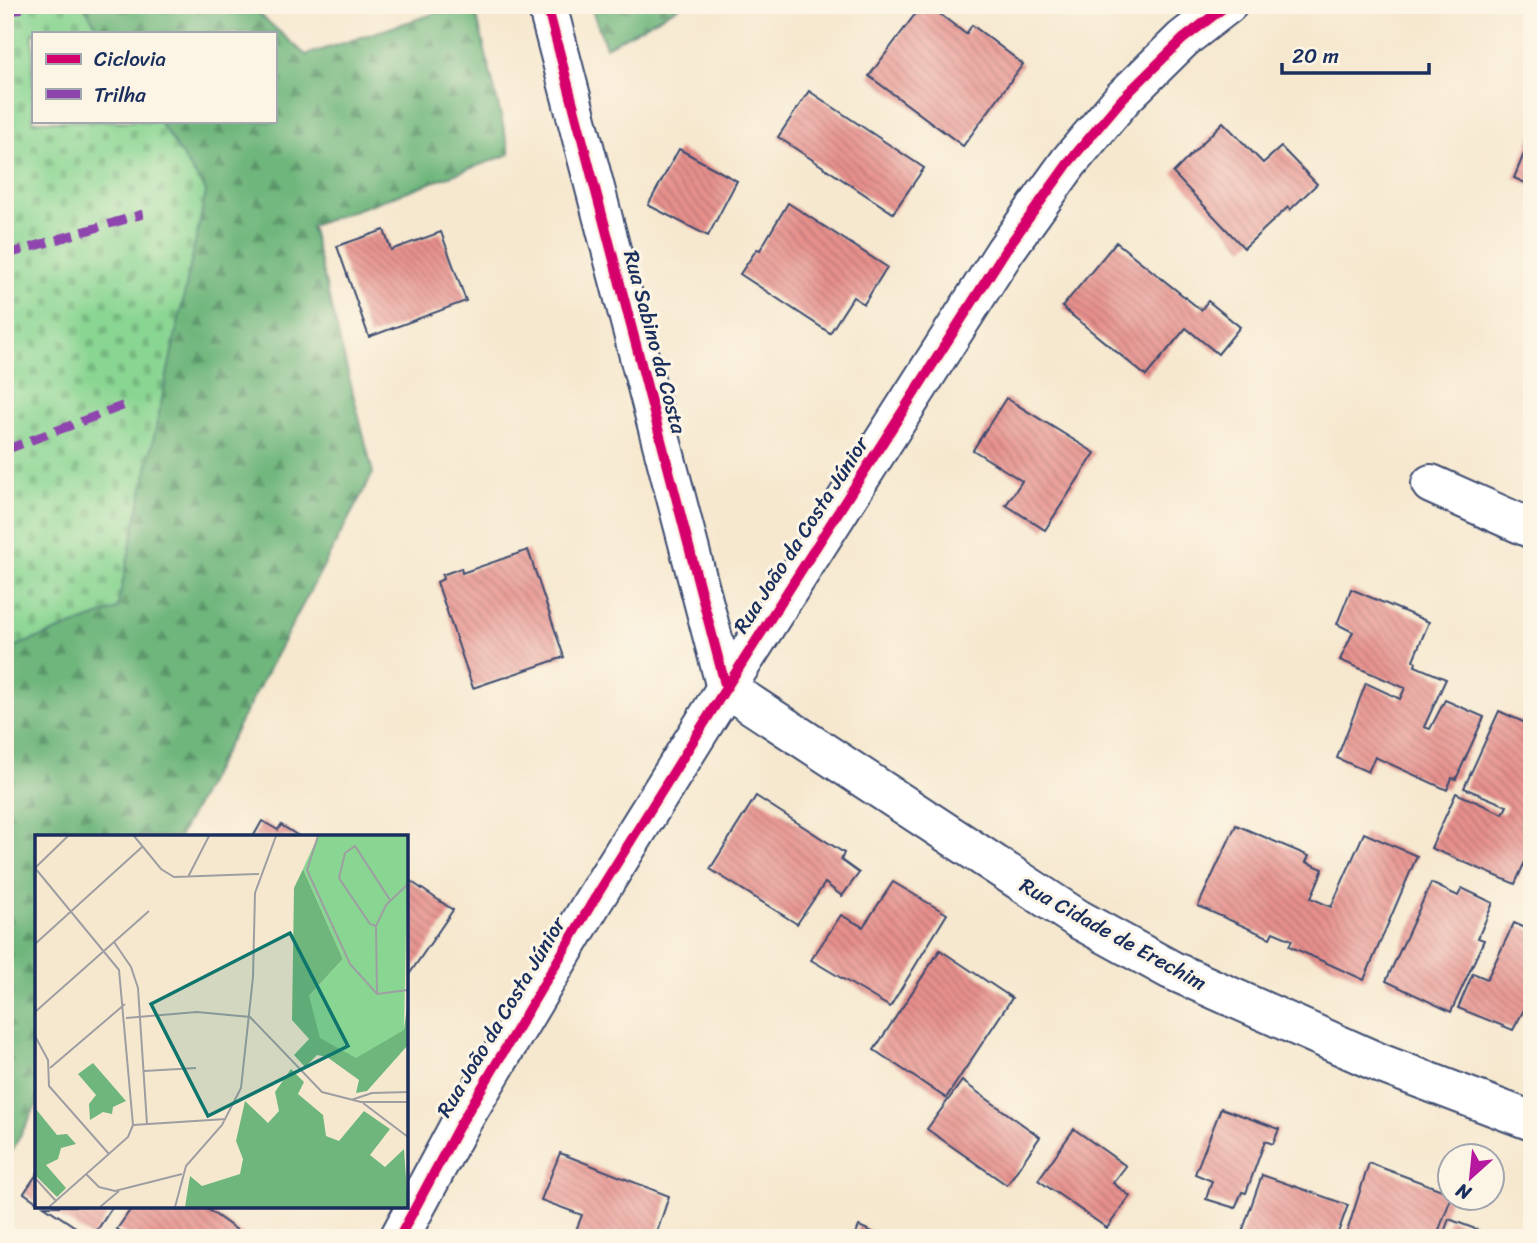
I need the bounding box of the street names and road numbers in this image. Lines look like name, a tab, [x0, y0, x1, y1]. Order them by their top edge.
street label: Rua Sabino da Costa	[612, 246, 698, 439]
street label: Rua João da Costa Júnior	[723, 428, 880, 641]
street label: Rua Cidade de Erechim	[1012, 867, 1214, 1001]
street label: Rua João da Costa Júnior	[426, 908, 577, 1125]

